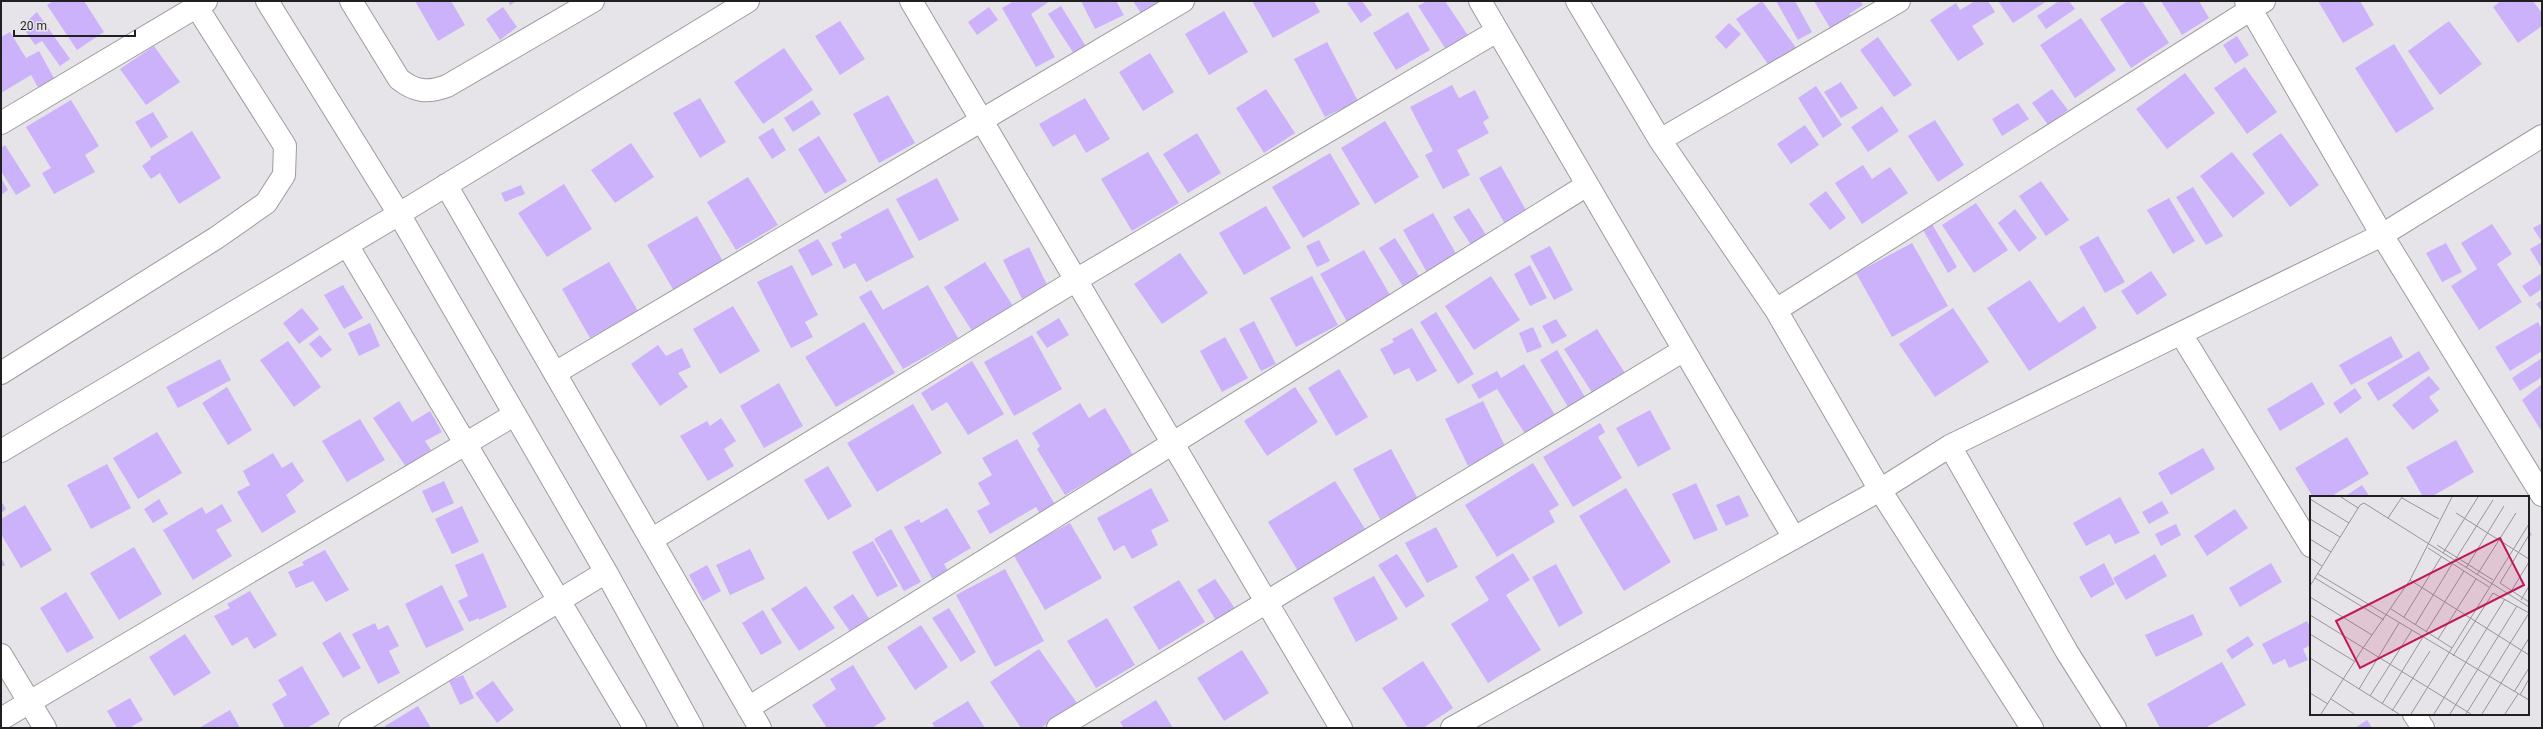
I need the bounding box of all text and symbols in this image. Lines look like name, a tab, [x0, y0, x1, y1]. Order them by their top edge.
scale bar	[14, 12, 135, 38]
text: 20 m	[20, 19, 47, 33]
inset map	[2310, 496, 2529, 715]

